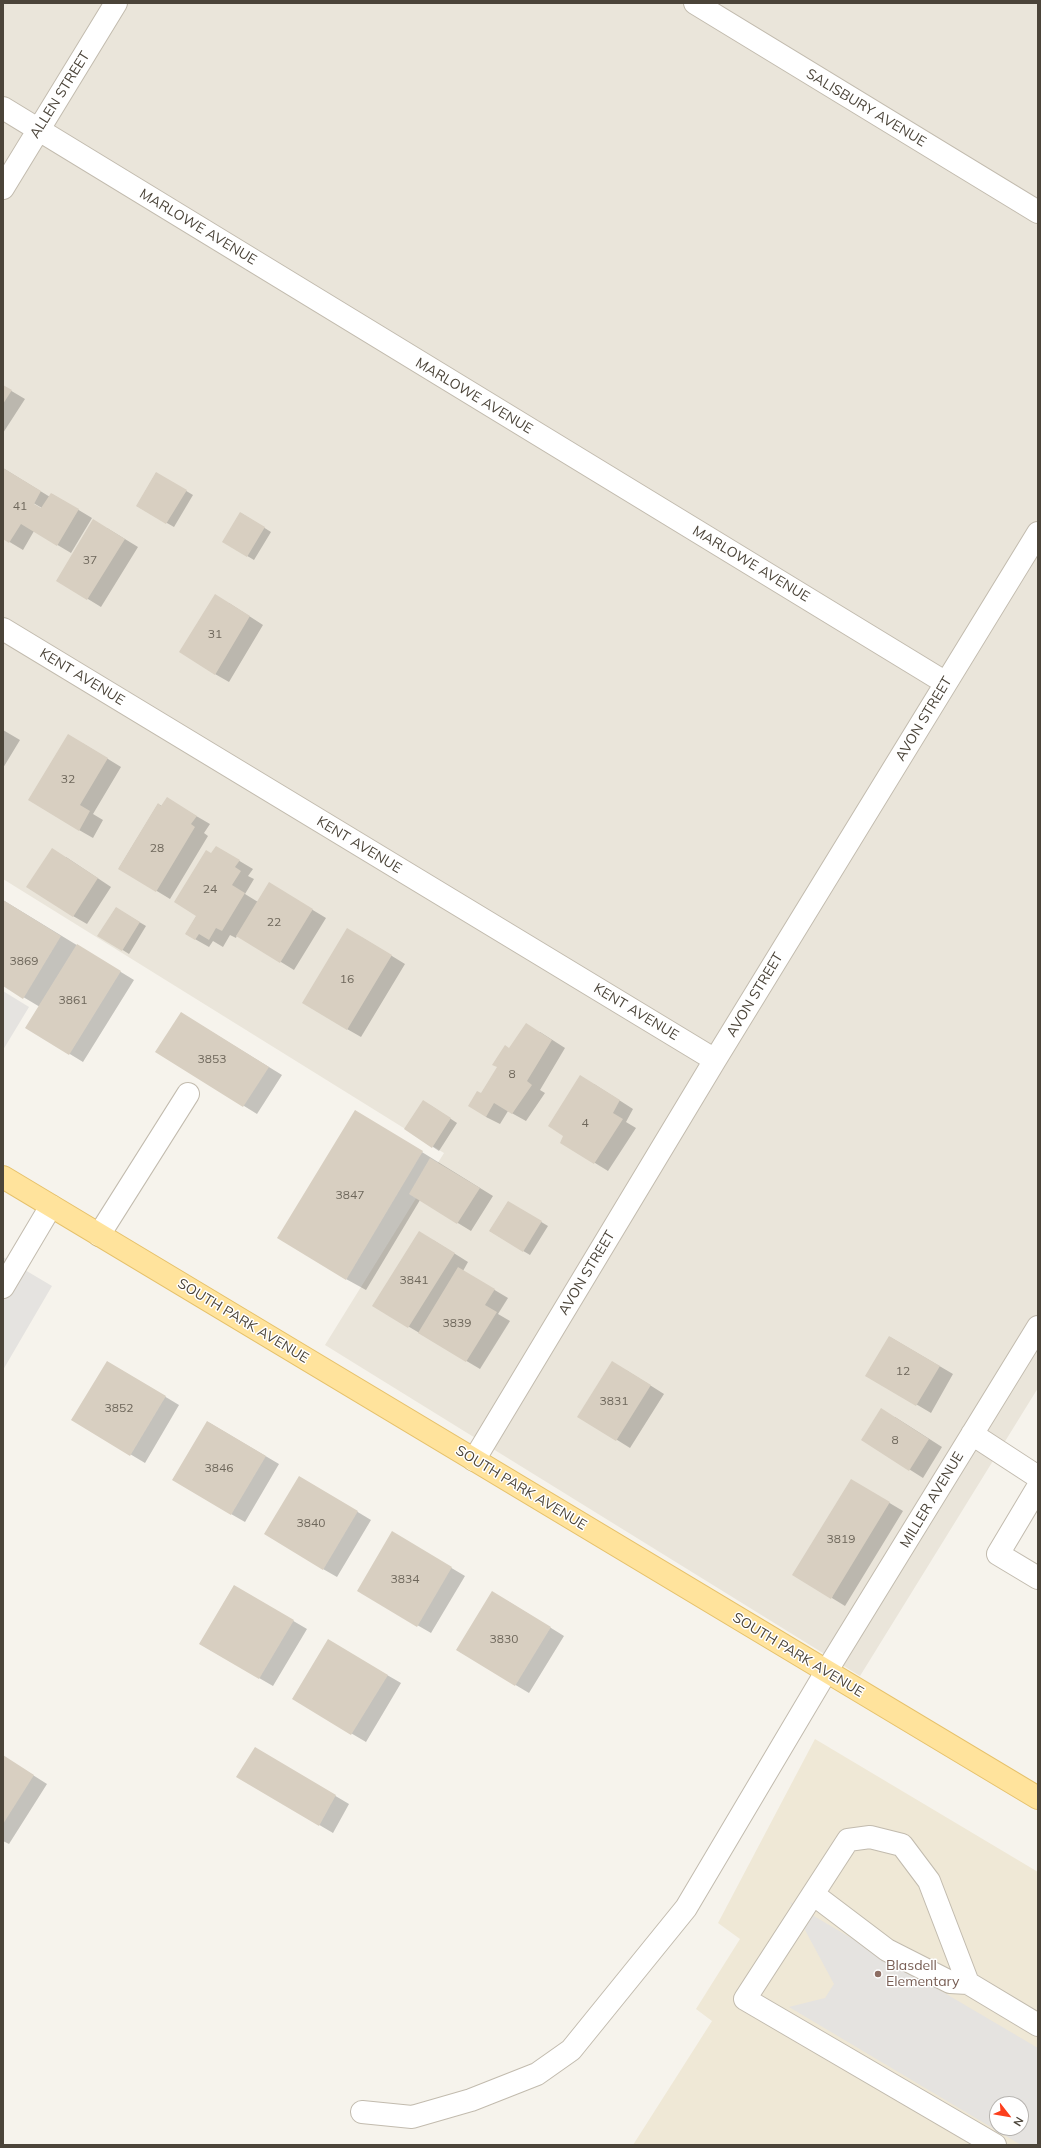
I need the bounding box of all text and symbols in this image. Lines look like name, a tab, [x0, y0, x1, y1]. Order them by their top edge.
street label: ALLEN STREET	[27, 48, 93, 142]
street label: SALISBURY AVENUE	[803, 66, 929, 150]
street label: MARLOWE AVENUE	[136, 185, 260, 269]
street label: MARLOWE AVENUE	[412, 354, 536, 438]
house number: 41	[13, 499, 27, 513]
street label: MARLOWE AVENUE	[689, 522, 813, 606]
house number: 37	[83, 553, 97, 567]
house number: 31	[208, 627, 222, 641]
street label: KENT AVENUE	[36, 645, 128, 709]
street label: AVON STREET	[892, 674, 956, 764]
house number: 32	[61, 772, 75, 786]
street label: KENT AVENUE	[313, 813, 405, 877]
house number: 28	[150, 841, 164, 855]
house number: 24	[203, 882, 217, 896]
house number: 22	[267, 915, 281, 929]
street label: AVON STREET	[723, 950, 787, 1040]
house number: 3869	[10, 954, 38, 968]
house number: 16	[340, 972, 354, 986]
street label: KENT AVENUE	[590, 980, 682, 1044]
house number: 3861	[59, 993, 87, 1007]
house number: 3853	[198, 1052, 226, 1066]
house number: 8	[508, 1067, 516, 1081]
house number: 4	[581, 1116, 589, 1130]
house number: 3847	[336, 1188, 364, 1202]
street label: AVON STREET	[555, 1228, 619, 1318]
house number: 3841	[400, 1273, 428, 1287]
street label: SOUTH PARK AVENUE	[175, 1275, 311, 1367]
house number: 3839	[443, 1316, 471, 1330]
house number: 12	[896, 1364, 910, 1378]
house number: 3831	[600, 1394, 628, 1408]
house number: 3852	[105, 1401, 133, 1415]
house number: 8	[891, 1433, 899, 1447]
street label: SOUTH PARK AVENUE	[453, 1442, 589, 1534]
street label: MILLER AVENUE	[897, 1449, 967, 1551]
house number: 3846	[205, 1461, 233, 1475]
house number: 3840	[297, 1516, 325, 1530]
house number: 3819	[827, 1532, 855, 1546]
house number: 3834	[391, 1572, 419, 1586]
street label: SOUTH PARK AVENUE	[730, 1609, 866, 1701]
house number: 3830	[490, 1632, 518, 1646]
place label: Blasdell Elementary	[886, 1958, 960, 1990]
marker: Blasdell Elementary	[873, 1969, 883, 1979]
north arrow	[989, 2096, 1029, 2136]
text: N	[1010, 2114, 1027, 2129]

